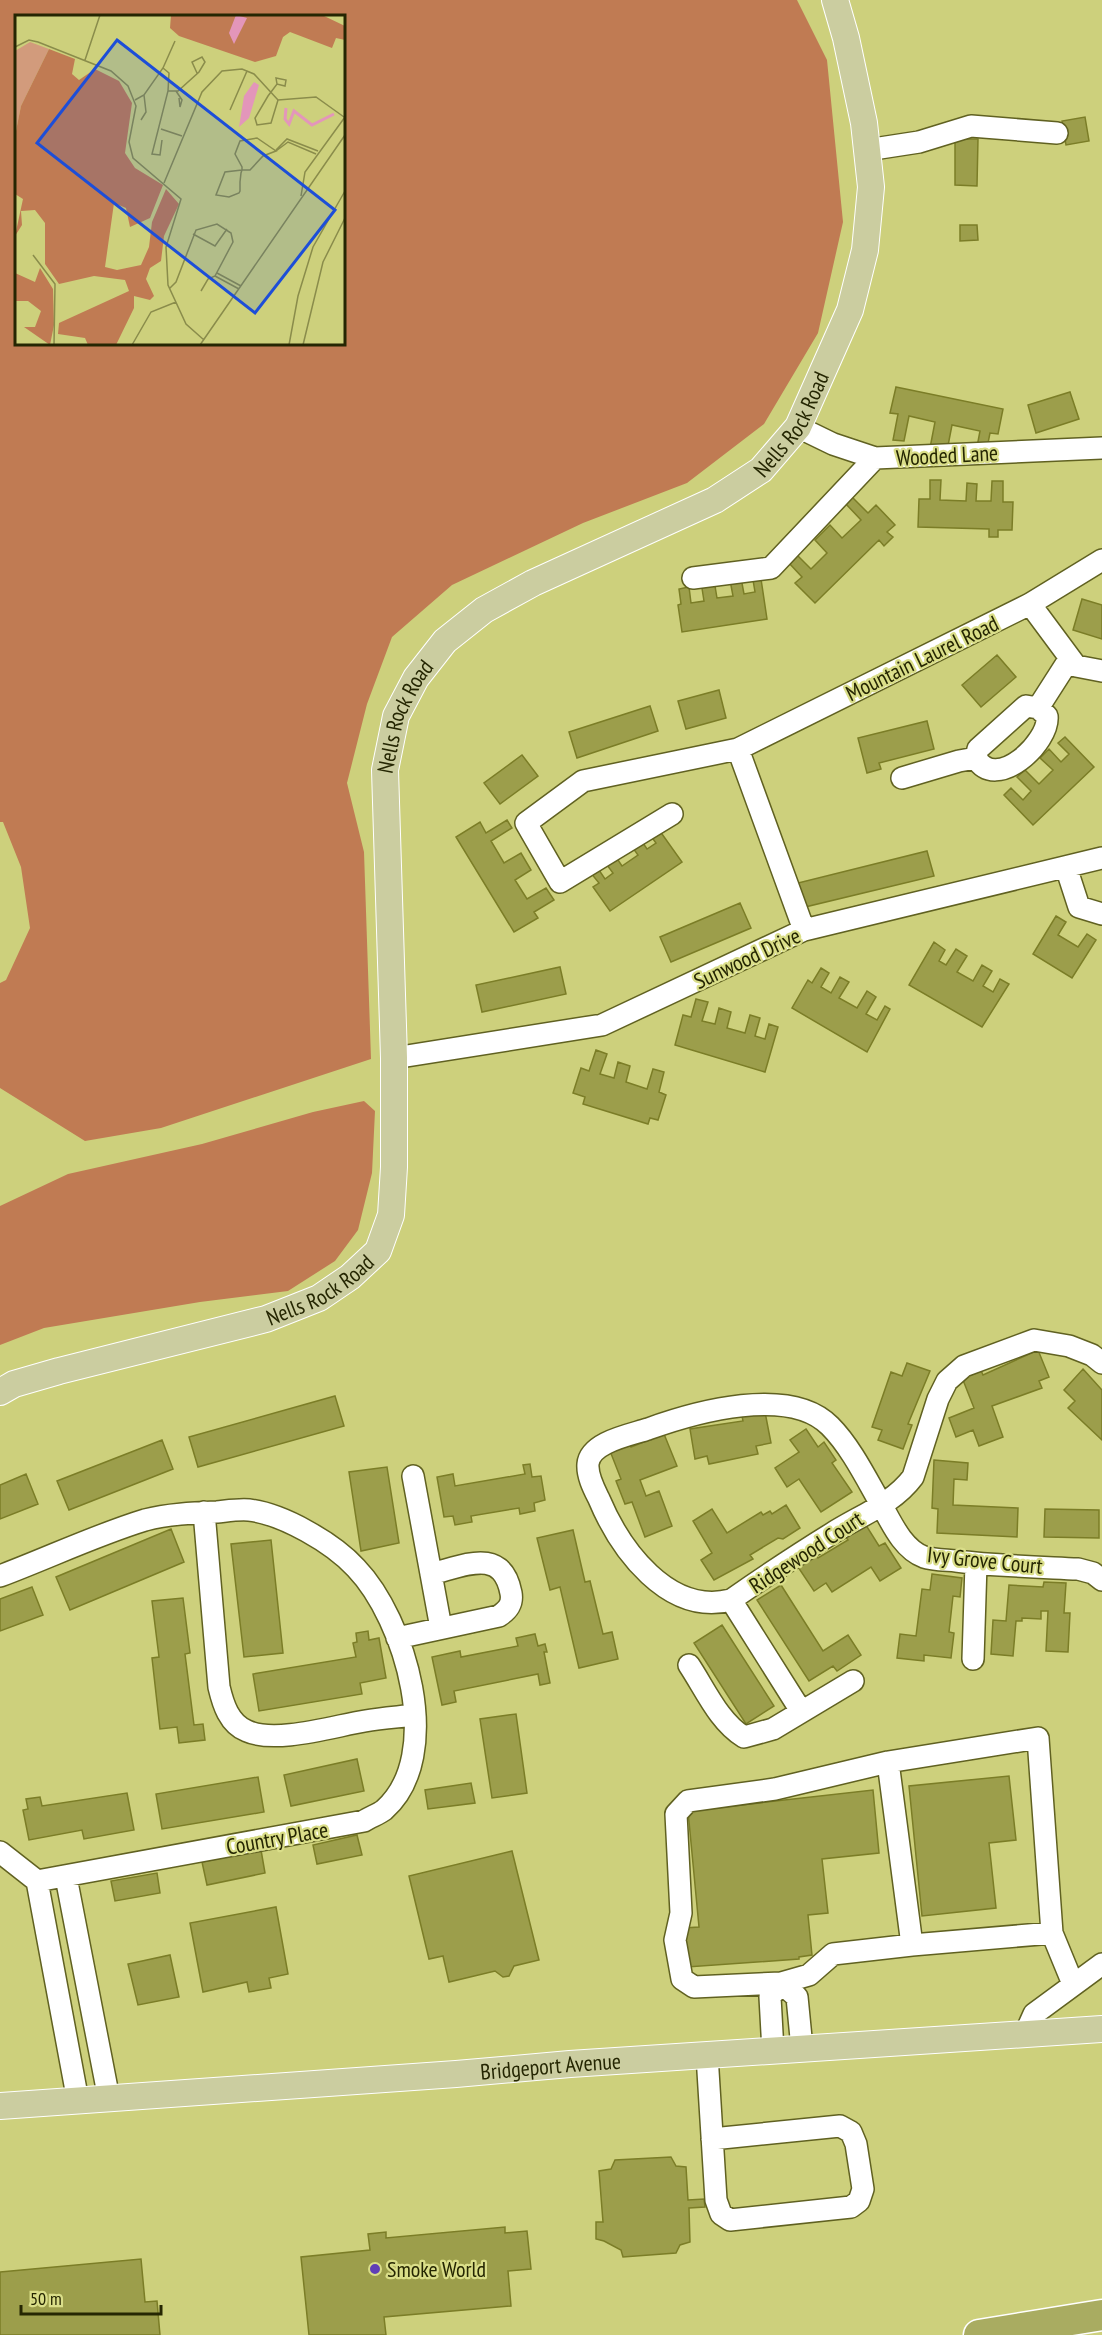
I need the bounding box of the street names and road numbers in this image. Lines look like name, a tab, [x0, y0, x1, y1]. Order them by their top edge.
street label: Nells Rock Road	[747, 367, 835, 483]
street label: Wooded Lane	[895, 438, 999, 472]
street label: Mountain Laurel Road	[841, 609, 1003, 707]
street label: Nells Rock Road	[371, 654, 439, 776]
street label: Sunwood Drive	[689, 921, 805, 995]
street label: Nells Rock Road	[262, 1248, 380, 1332]
street label: Ridgewood Court	[744, 1505, 868, 1599]
street label: Ivy Grove Court	[926, 1540, 1044, 1580]
street label: Country Place	[224, 1815, 330, 1861]
street label: Bridgeport Avenue	[479, 2047, 622, 2086]

